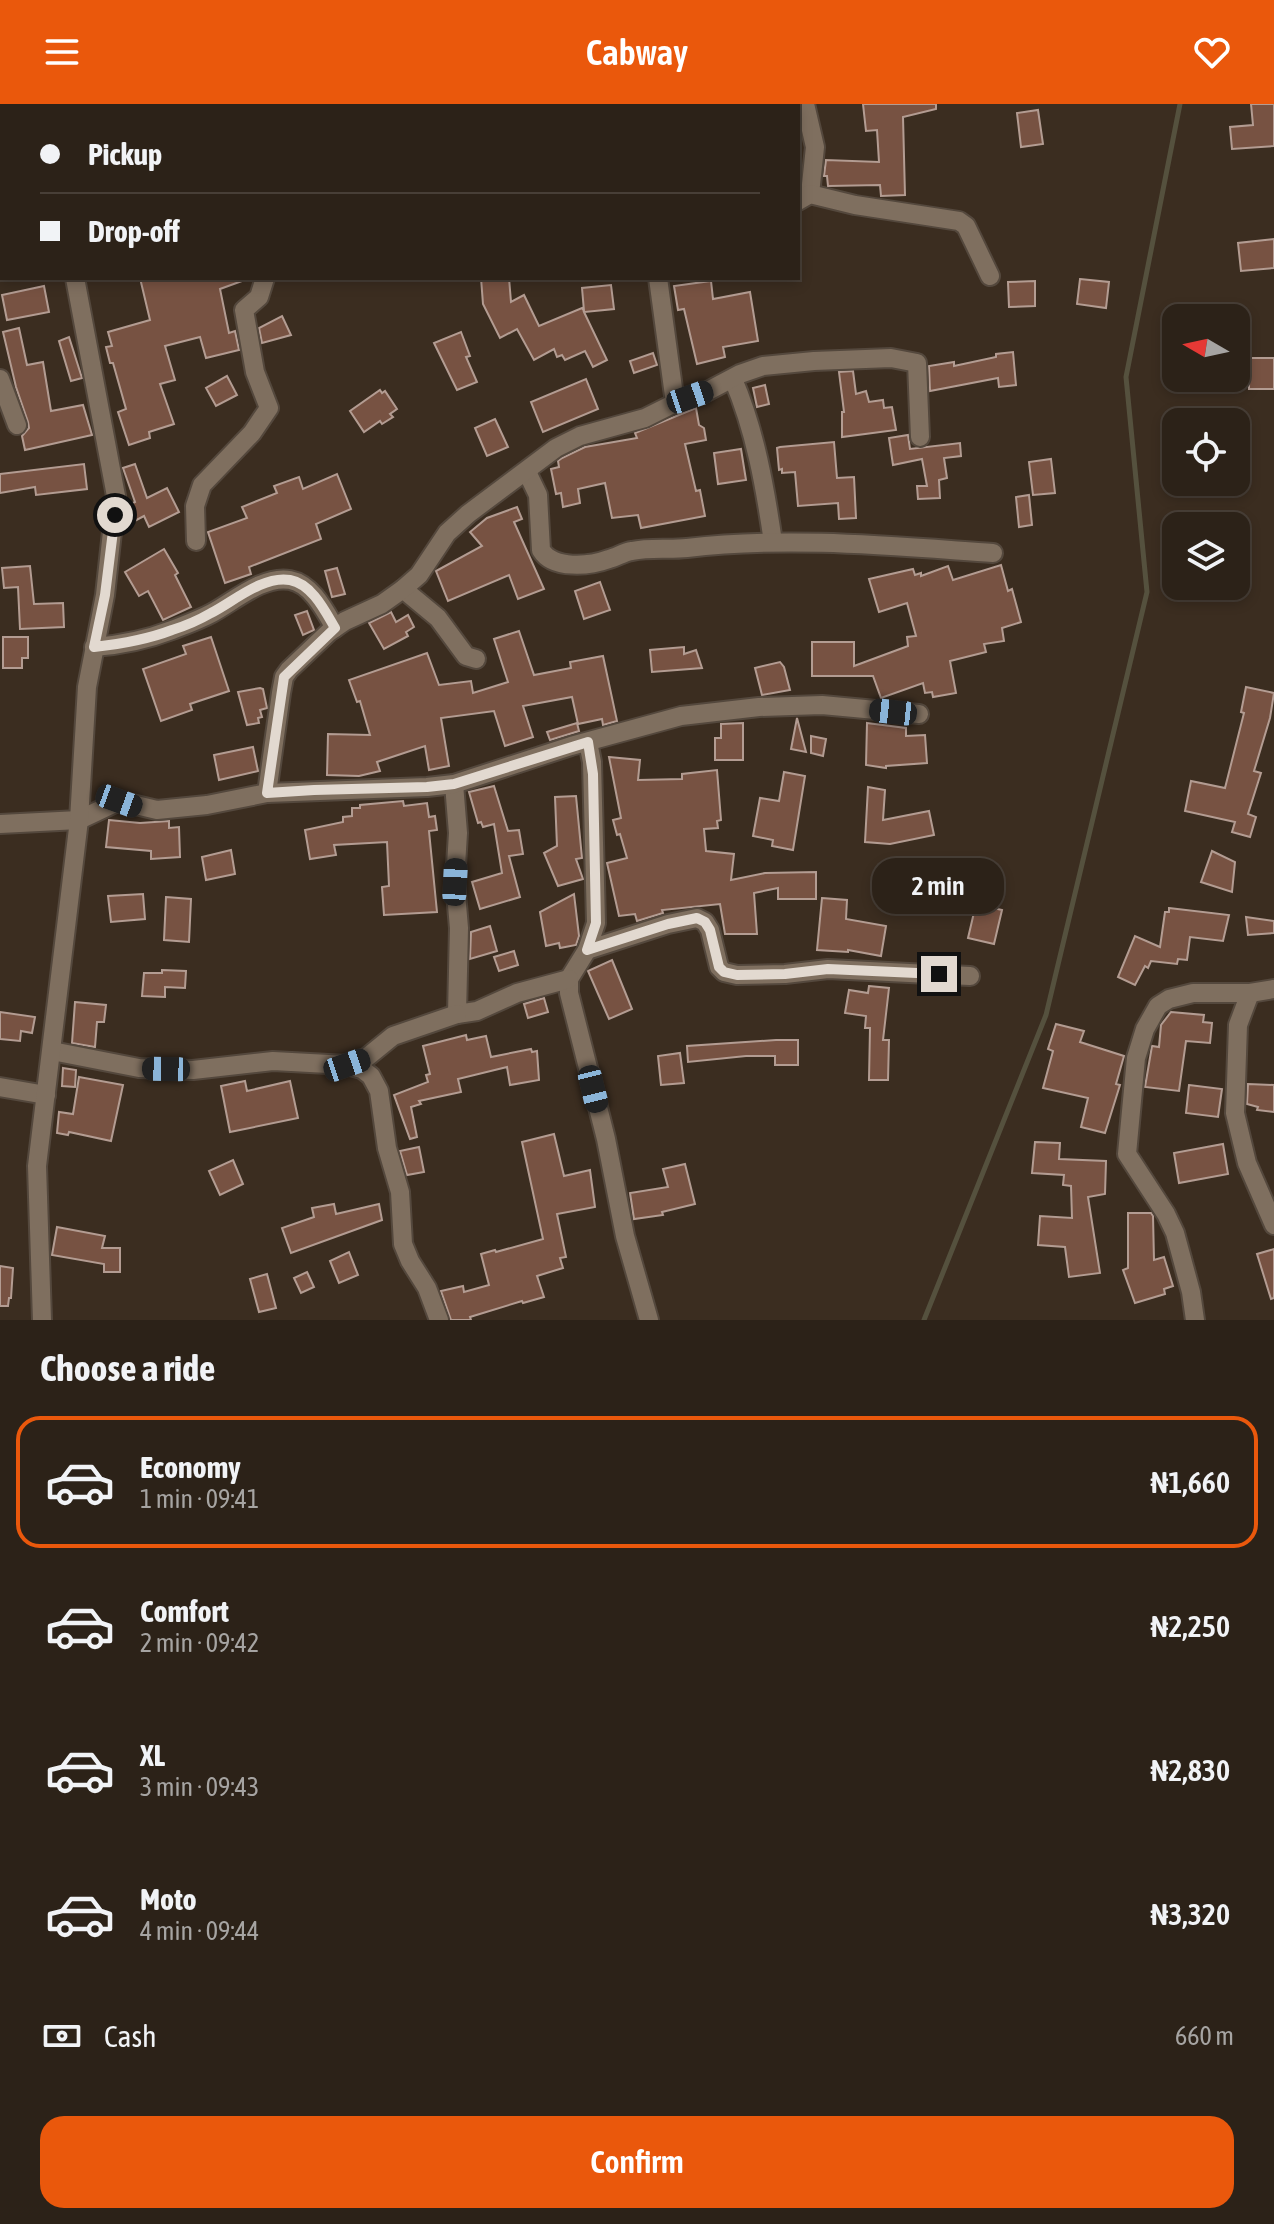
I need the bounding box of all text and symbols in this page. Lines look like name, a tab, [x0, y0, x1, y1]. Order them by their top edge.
icon: menu	[40, 30, 84, 74]
icon: heart	[1190, 30, 1234, 74]
text: Cabway	[586, 31, 688, 73]
text: Pickup	[88, 137, 162, 171]
text: Drop-off	[88, 214, 180, 248]
north arrow	[1162, 304, 1250, 392]
map controls	[1162, 304, 1250, 600]
car	[663, 378, 717, 416]
button: locate	[1162, 408, 1250, 496]
route start	[97, 497, 133, 533]
button: layers	[1162, 512, 1250, 600]
car	[868, 698, 918, 726]
car	[92, 782, 146, 820]
car	[442, 857, 468, 907]
callout: 2 min	[873, 858, 1005, 914]
text: 2 min	[911, 871, 965, 901]
route end	[921, 956, 957, 992]
car	[320, 1046, 374, 1084]
car	[142, 1057, 190, 1081]
car	[576, 1063, 610, 1115]
text: Choose a ride	[40, 1347, 215, 1389]
icon: car	[44, 1446, 116, 1518]
text: Economy	[140, 1450, 241, 1484]
text: ₦1,660	[1151, 1465, 1230, 1499]
text: 1 min · 09:41	[140, 1484, 259, 1514]
icon: car	[44, 1590, 116, 1662]
text: Comfort	[140, 1594, 229, 1628]
text: ₦2,250	[1151, 1609, 1230, 1643]
text: 2 min · 09:42	[140, 1628, 259, 1658]
icon: car	[44, 1734, 116, 1806]
text: XL	[140, 1738, 165, 1772]
text: ₦2,830	[1151, 1753, 1230, 1787]
text: 3 min · 09:43	[140, 1772, 259, 1802]
icon: car	[44, 1878, 116, 1950]
text: Moto	[140, 1882, 197, 1916]
text: ₦3,320	[1151, 1897, 1230, 1931]
text: 4 min · 09:44	[140, 1916, 259, 1946]
icon: cash	[40, 2014, 84, 2058]
text: Cash	[104, 2019, 157, 2053]
text: 660 m	[1175, 2021, 1234, 2051]
button: Confirm	[40, 2116, 1234, 2208]

